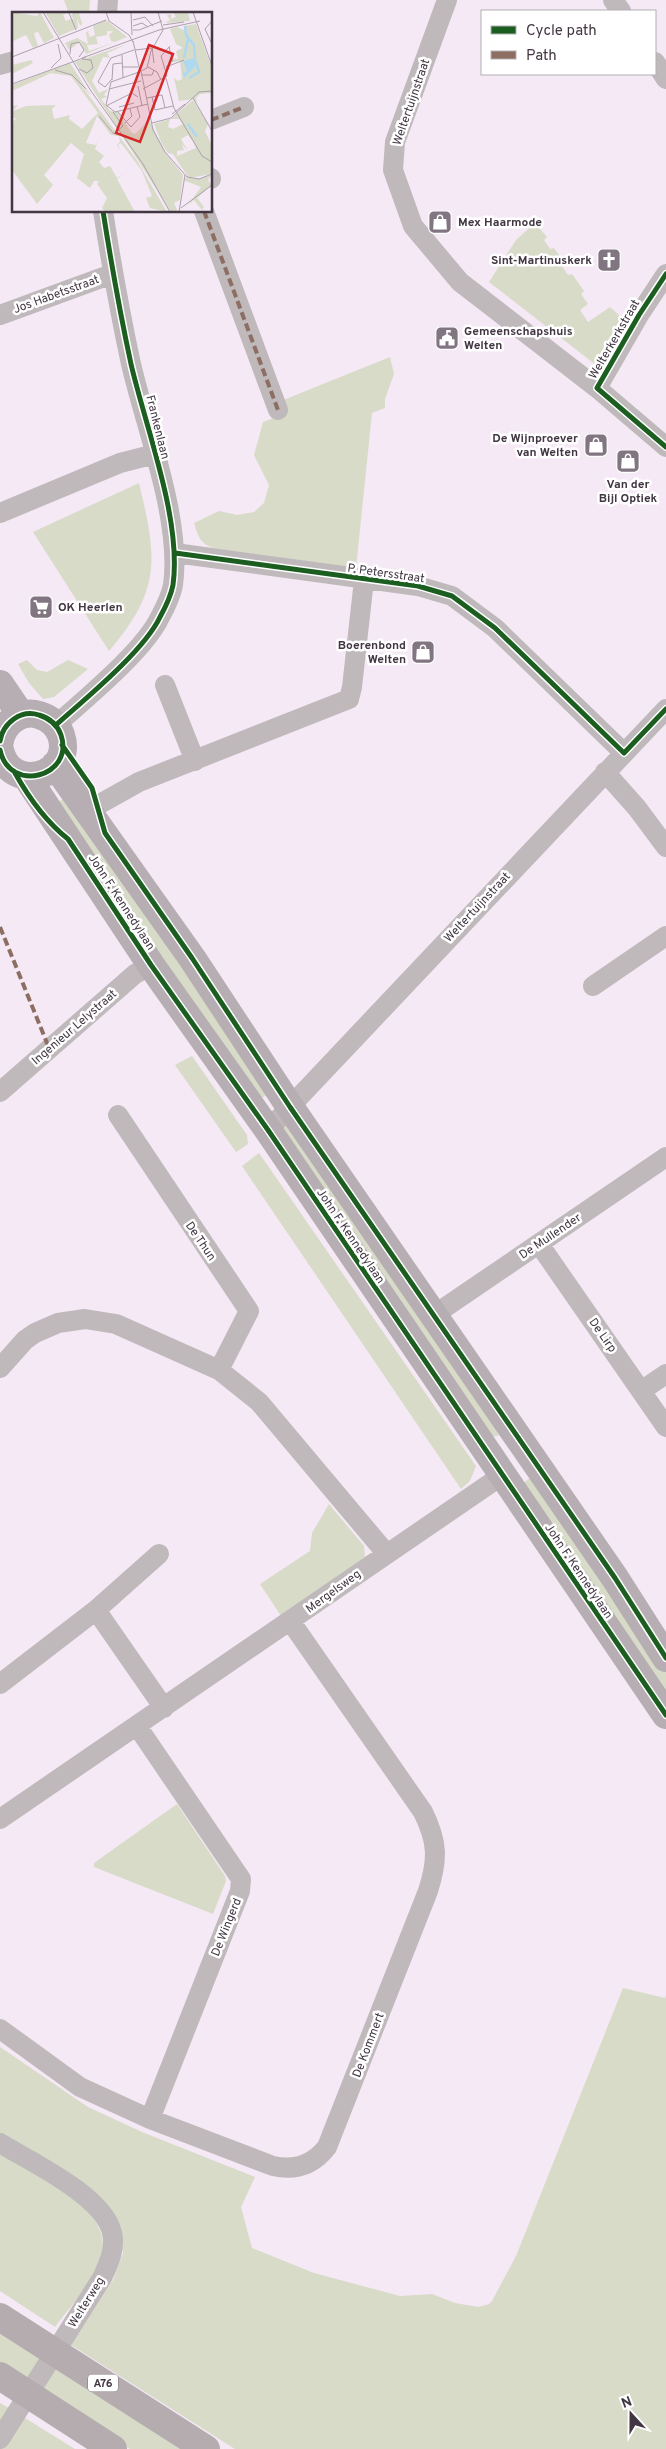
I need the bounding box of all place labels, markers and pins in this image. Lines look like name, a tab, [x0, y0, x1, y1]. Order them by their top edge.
shop icon: Mex Haarmode	[427, 209, 453, 235]
place label: Mex Haarmode	[458, 215, 542, 231]
church icon: Sint-Martinuskerk	[596, 247, 622, 273]
place label: Sint-Martinuskerk	[491, 253, 592, 269]
place label: Gemeenschapshuis Welten	[464, 324, 573, 354]
public building icon: Gemeenschapshuis Welten	[434, 325, 460, 351]
place label: De Wijnproever van Welten	[492, 431, 578, 461]
shop icon: De Wijnproever van Welten	[583, 432, 609, 458]
shop icon: Van der Bijl Optiek	[615, 448, 641, 474]
place label: Van der Bijl Optiek	[599, 477, 658, 507]
supermarket icon: OK Heerlen	[28, 594, 54, 620]
place label: OK Heerlen	[58, 600, 123, 616]
place label: Boerenbond Welten	[338, 638, 406, 668]
shop icon: Boerenbond Welten	[410, 639, 436, 665]

